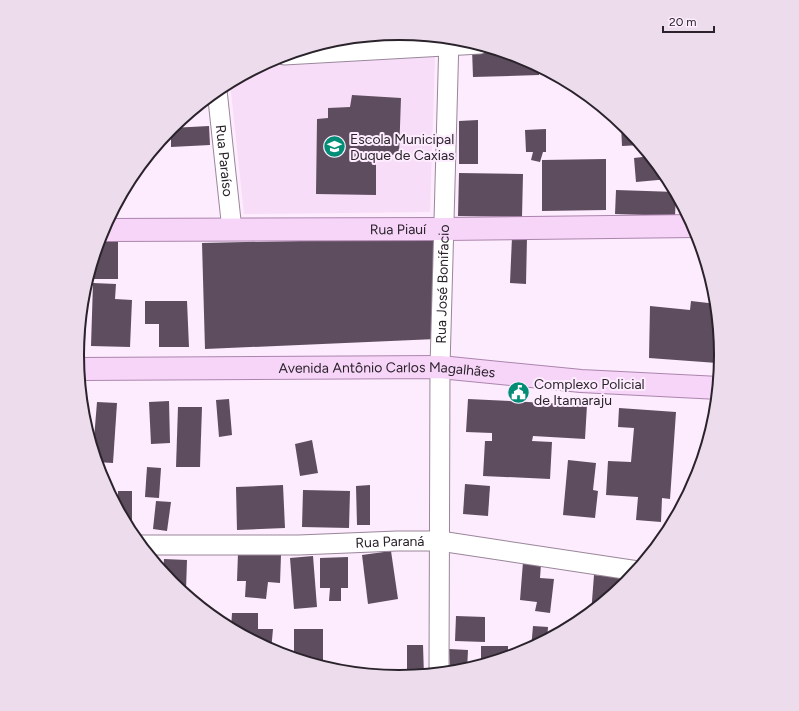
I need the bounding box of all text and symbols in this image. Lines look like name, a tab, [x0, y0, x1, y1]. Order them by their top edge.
scale bar	[663, 8, 714, 34]
text: 20 m	[669, 15, 697, 29]
street label: Rua Paraíso	[212, 124, 237, 197]
place label: Escola Municipal Duque de Caxias	[350, 131, 455, 164]
school or university icon: Escola Municipal Duque de Caxias	[322, 134, 348, 160]
street label: Rua Piauí	[370, 221, 427, 238]
street label: Rua José Bonifacio	[432, 224, 452, 344]
street label: Avenida Antônio Carlos Magalhães	[278, 358, 496, 381]
place label: Complexo Policial de Itamaraju	[534, 376, 645, 409]
public building icon: Complexo Policial de Itamaraju	[505, 379, 531, 405]
street label: Rua Paraná	[355, 532, 424, 551]

